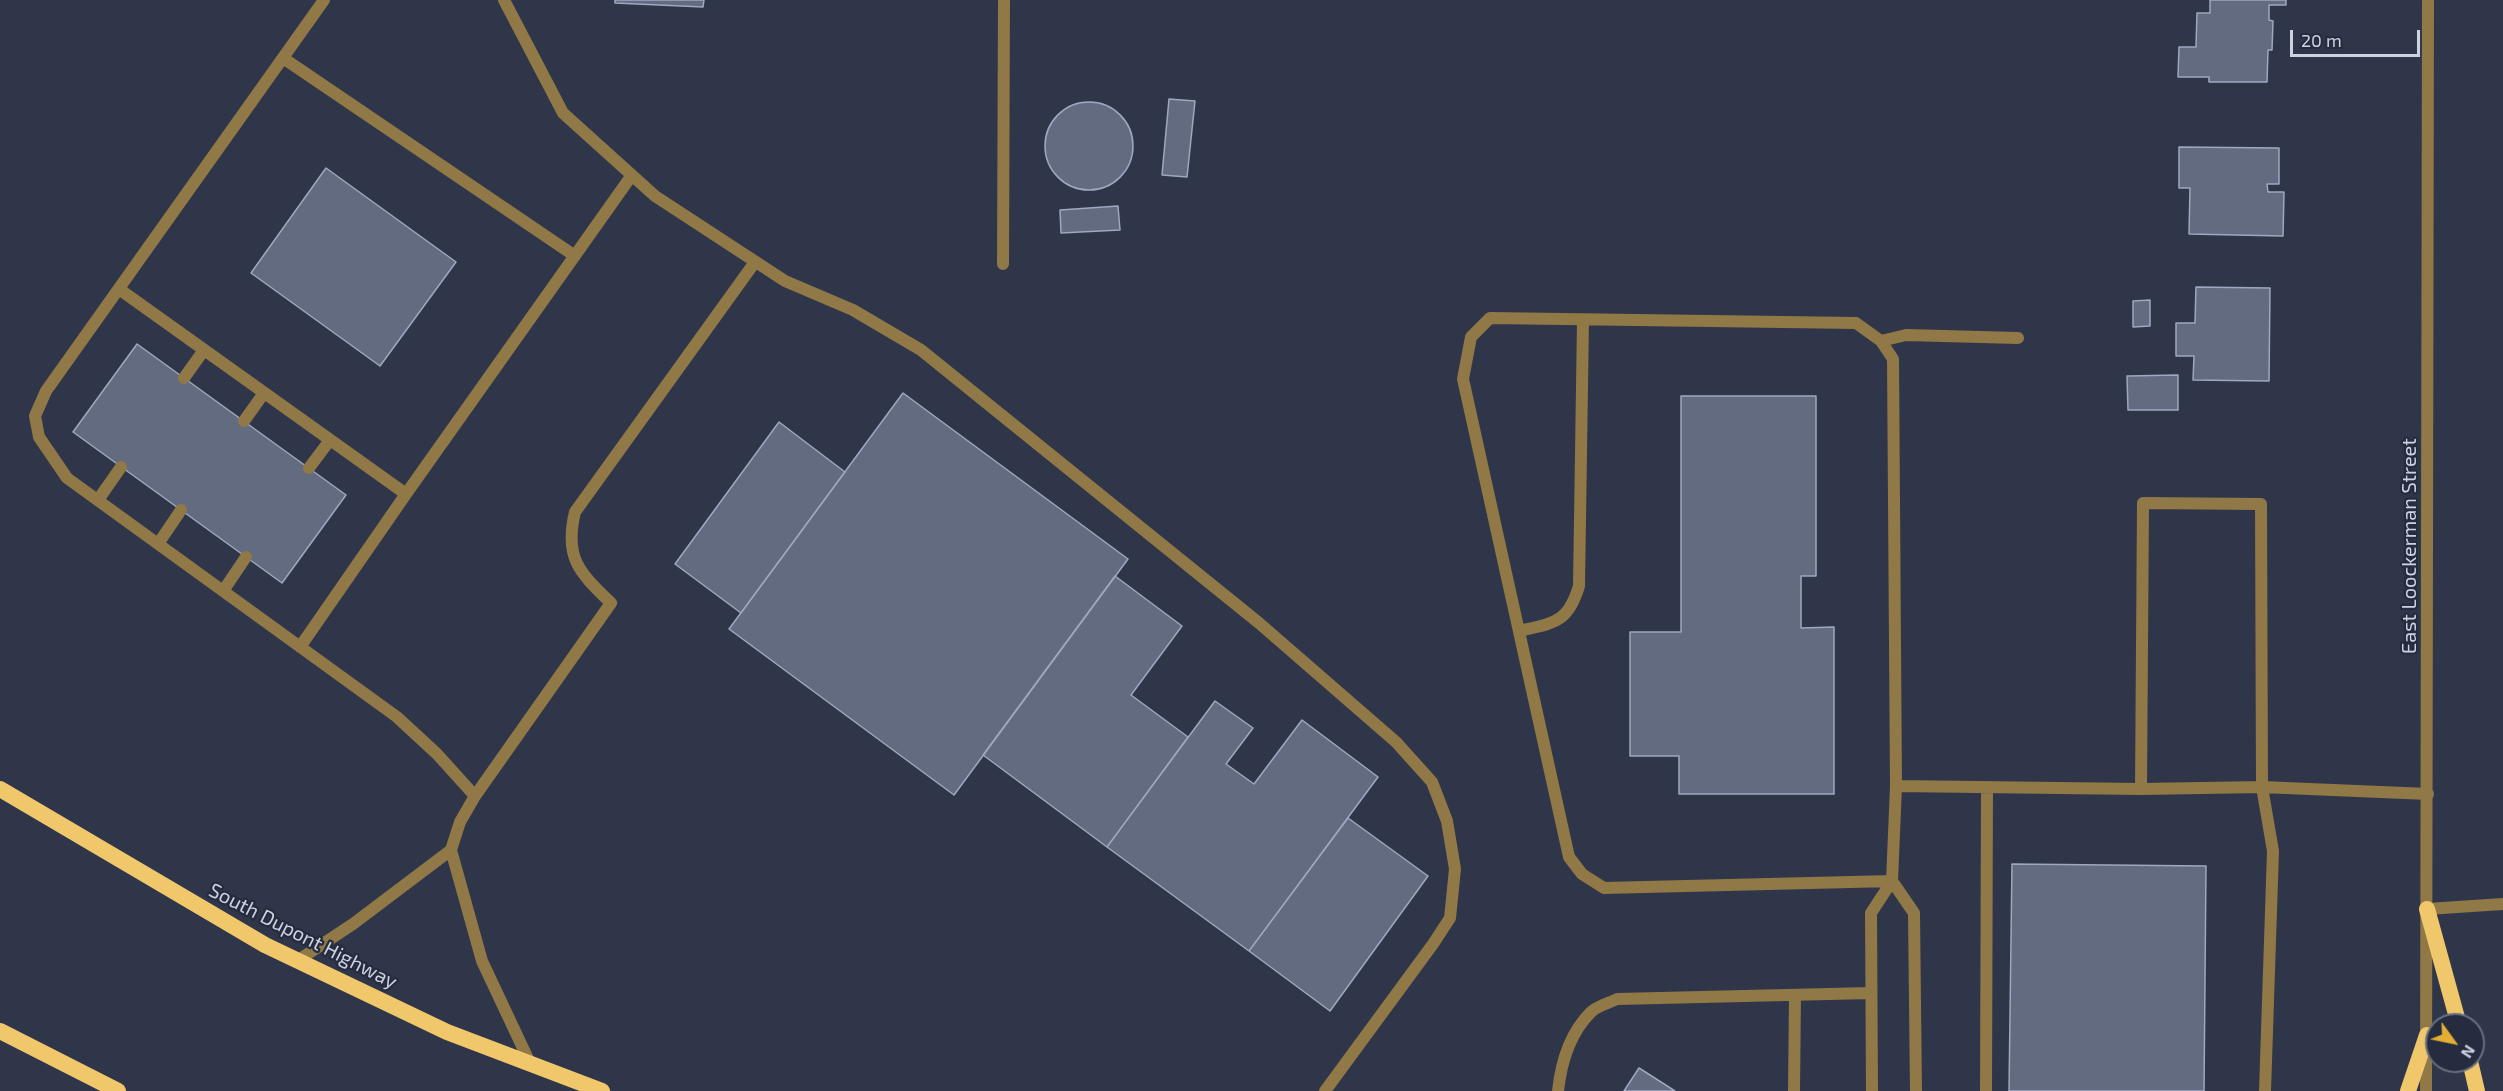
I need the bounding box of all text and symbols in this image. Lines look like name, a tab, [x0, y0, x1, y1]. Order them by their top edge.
scale bar	[2293, 18, 2424, 56]
text: 20 m	[2301, 29, 2342, 51]
street label: East Loockerman Street	[2397, 438, 2421, 654]
street label: South Dupont Highway	[205, 878, 401, 994]
north arrow	[2425, 1013, 2485, 1073]
text: N	[2458, 1042, 2480, 1062]

